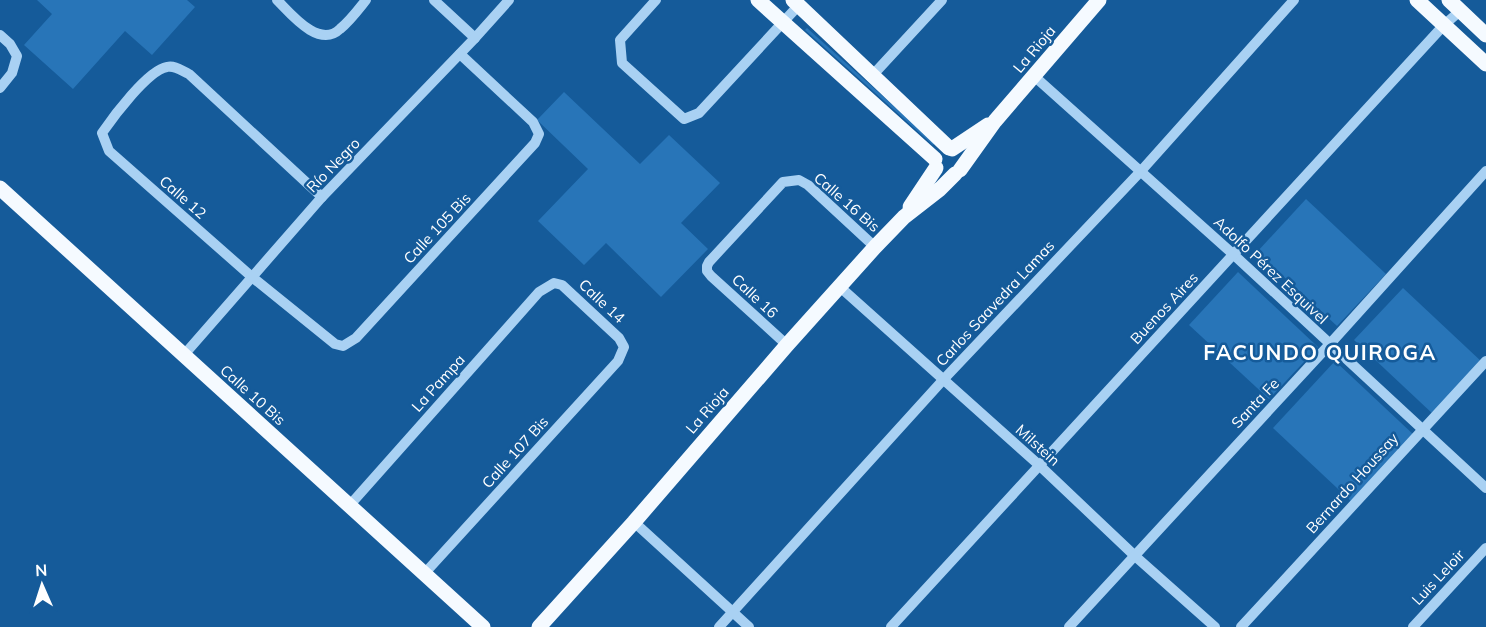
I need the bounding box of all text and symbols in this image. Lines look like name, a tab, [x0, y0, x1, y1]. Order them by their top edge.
street label: La Rioja	[1009, 21, 1059, 77]
street label: Río Negro	[302, 134, 364, 196]
street label: Calle 16 Bis	[810, 168, 884, 236]
street label: Calle 12	[156, 171, 210, 223]
street label: Calle 105 Bis	[399, 188, 475, 268]
street label: Adolfo Pérez Esquivel	[1210, 212, 1332, 328]
street label: Carlos Saavedra Lamas	[932, 236, 1058, 370]
street label: Buenos Aires	[1126, 268, 1202, 348]
street label: Calle 16	[728, 270, 782, 322]
street label: Calle 14	[575, 275, 629, 327]
district label: FACUNDO QUIROGA	[1203, 339, 1437, 365]
street label: La Pampa	[407, 350, 469, 416]
street label: Calle 10 Bis	[216, 361, 290, 429]
street label: Santa Fe	[1227, 374, 1283, 432]
street label: La Rioja	[681, 383, 733, 437]
street label: Calle 107 Bis	[478, 412, 552, 492]
street label: Milstein	[1012, 420, 1064, 470]
street label: Bernardo Houssay	[1302, 429, 1402, 537]
street label: Luis Leloir	[1408, 545, 1469, 609]
north arrow	[12, 555, 72, 615]
text: N	[35, 560, 48, 580]

